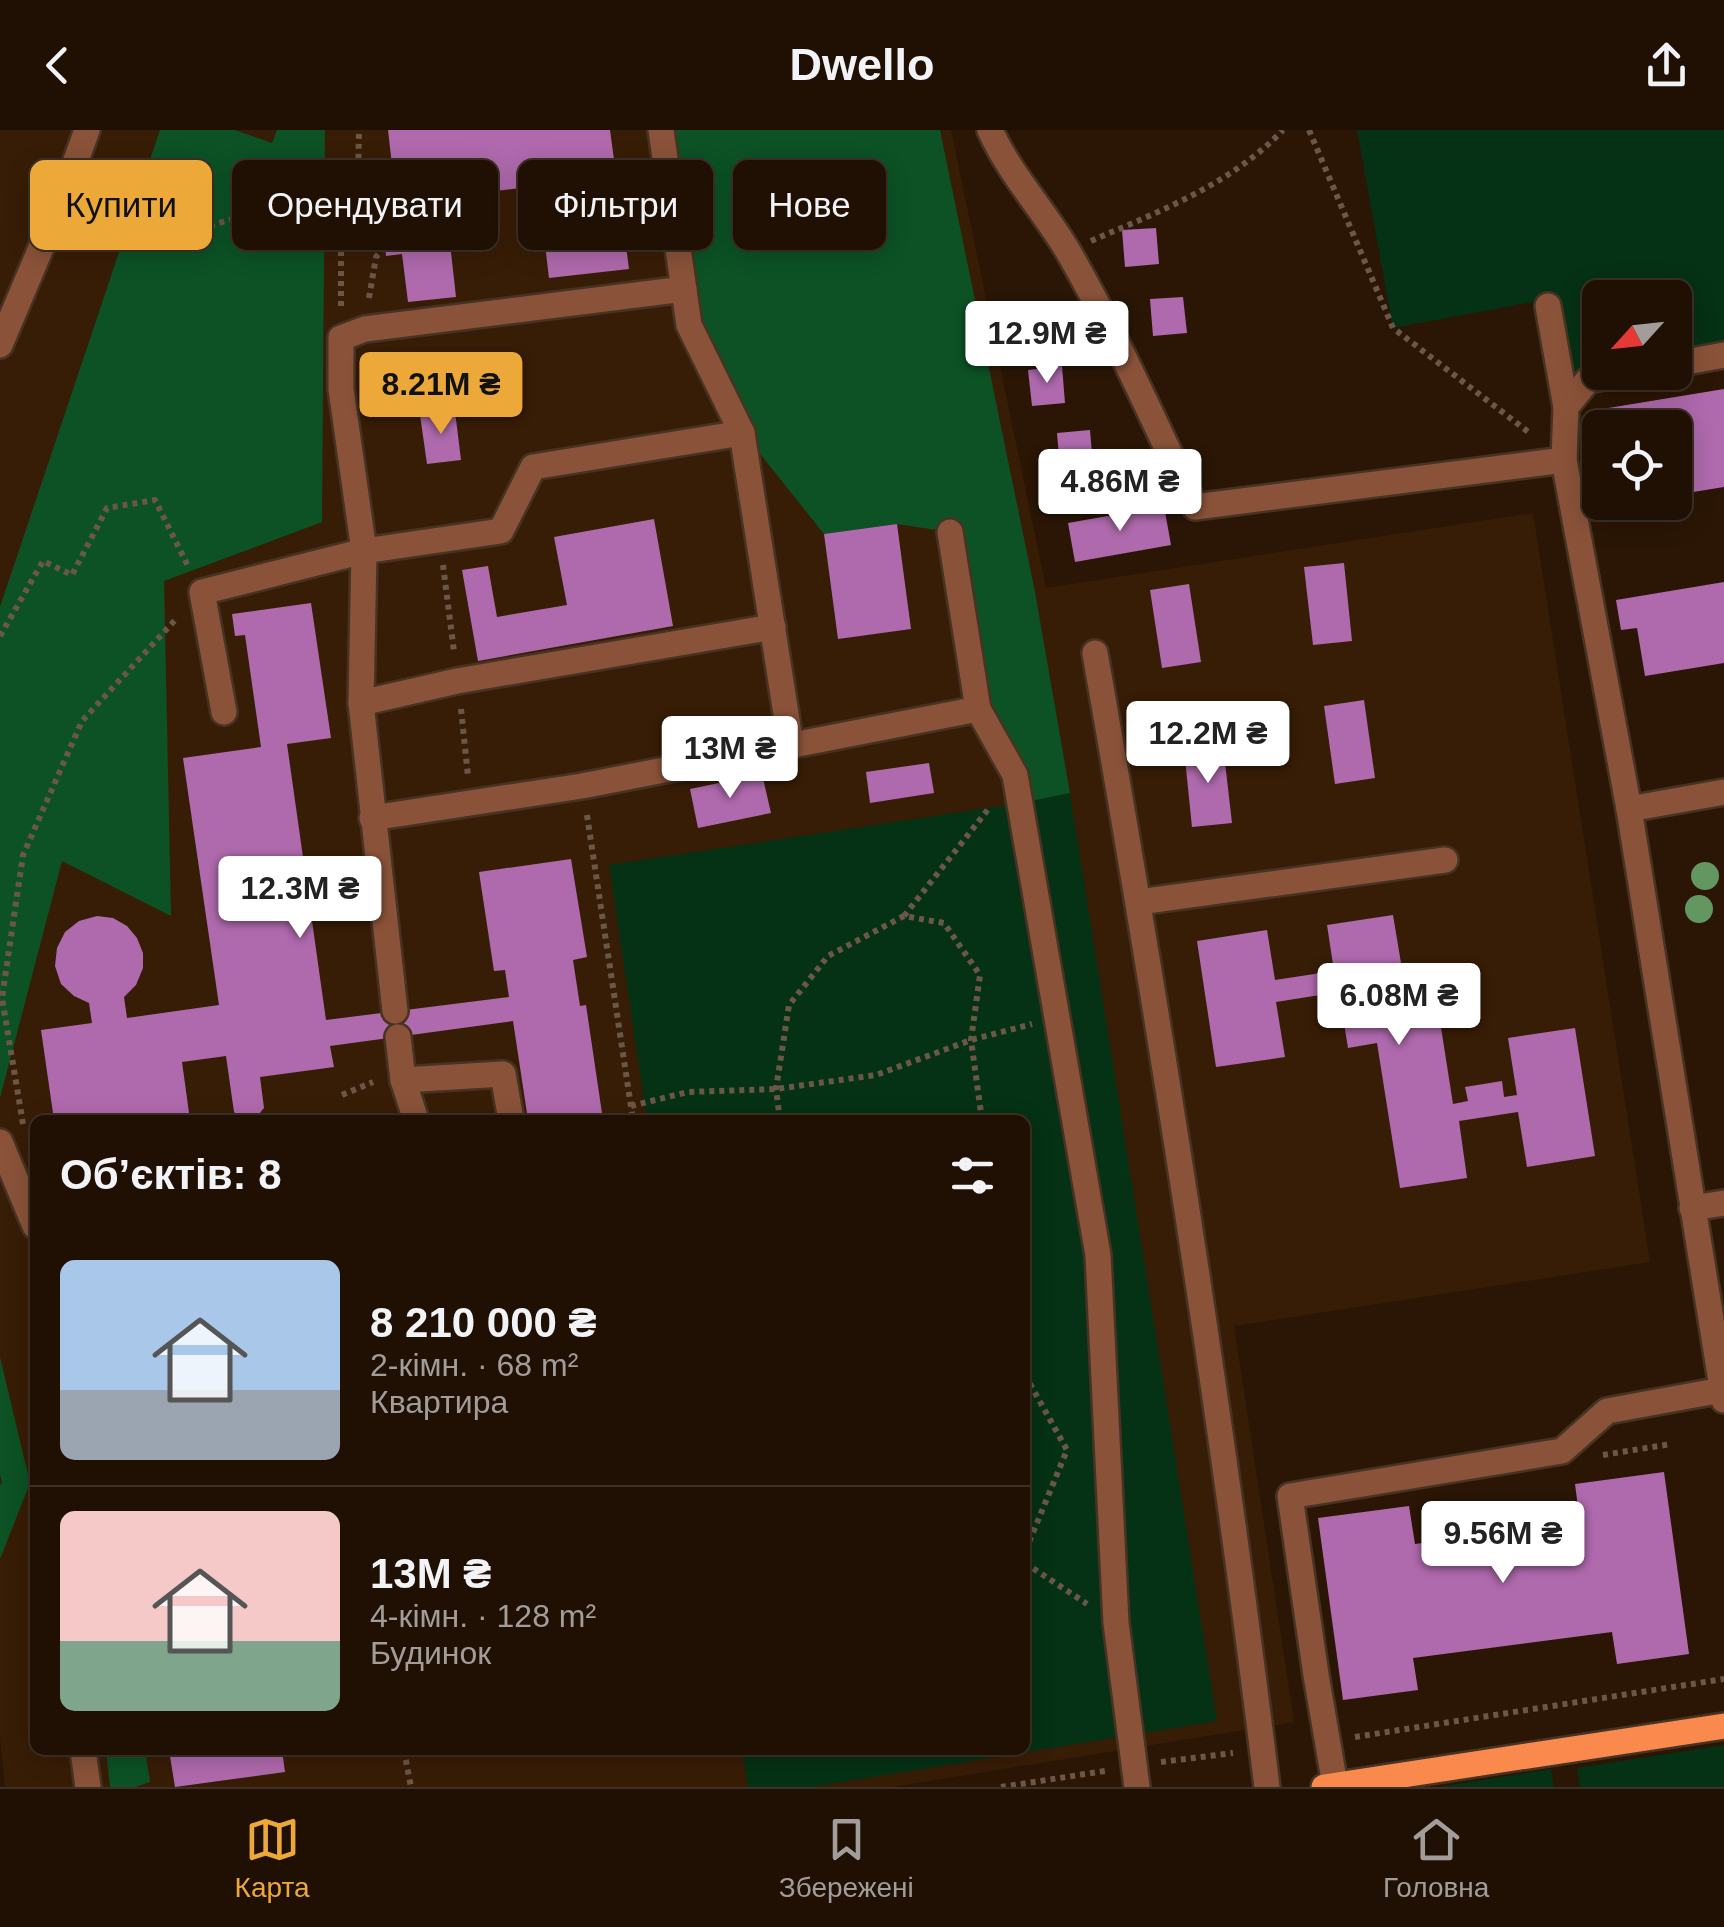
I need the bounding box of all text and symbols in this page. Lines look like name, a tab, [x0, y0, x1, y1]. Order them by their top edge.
icon: back	[30, 38, 85, 93]
icon: share	[1639, 38, 1694, 93]
text: Dwello	[789, 39, 935, 90]
chip: Купити	[30, 160, 212, 250]
chip: Орендувати	[232, 160, 498, 250]
chip: Фільтри	[518, 160, 713, 250]
chip: Нове	[733, 160, 886, 250]
north arrow	[1582, 280, 1692, 390]
map controls	[1582, 280, 1692, 520]
pin: 12.9M ₴	[955, 301, 1139, 386]
text: 12.9M ₴	[987, 315, 1107, 351]
pin: 8.21M ₴	[349, 352, 533, 437]
text: 8.21M ₴	[381, 366, 501, 402]
button: locate	[1582, 410, 1692, 520]
pin: 4.86M ₴	[1028, 449, 1212, 534]
text: 4.86M ₴	[1060, 463, 1180, 499]
pin: 12.2M ₴	[1116, 701, 1300, 786]
text: 12.2M ₴	[1148, 715, 1268, 751]
pin: 13M ₴	[660, 716, 800, 801]
text: 13M ₴	[684, 730, 776, 766]
pin: 12.3M ₴	[208, 856, 392, 941]
text: 12.3M ₴	[240, 870, 360, 906]
pin: 6.08M ₴	[1307, 963, 1491, 1048]
text: 6.08M ₴	[1339, 977, 1459, 1013]
icon: filters	[945, 1148, 1000, 1203]
text: Об’єктів: 8	[60, 1151, 282, 1198]
text: 8 210 000 ₴	[370, 1299, 597, 1346]
icon: home	[140, 1300, 260, 1420]
text: 2-кімн. · 68 m²	[370, 1347, 578, 1383]
text: Квартира	[370, 1384, 508, 1420]
pin: 9.56M ₴	[1411, 1501, 1595, 1586]
text: 9.56M ₴	[1443, 1515, 1563, 1551]
text: 13M ₴	[370, 1550, 491, 1597]
icon: home	[140, 1551, 260, 1671]
text: 4-кімн. · 128 m²	[370, 1598, 596, 1634]
text: Будинок	[370, 1635, 491, 1671]
tab: Карта	[235, 1812, 310, 1904]
tab: Збережені	[779, 1812, 914, 1904]
tab: Головна	[1383, 1812, 1489, 1904]

